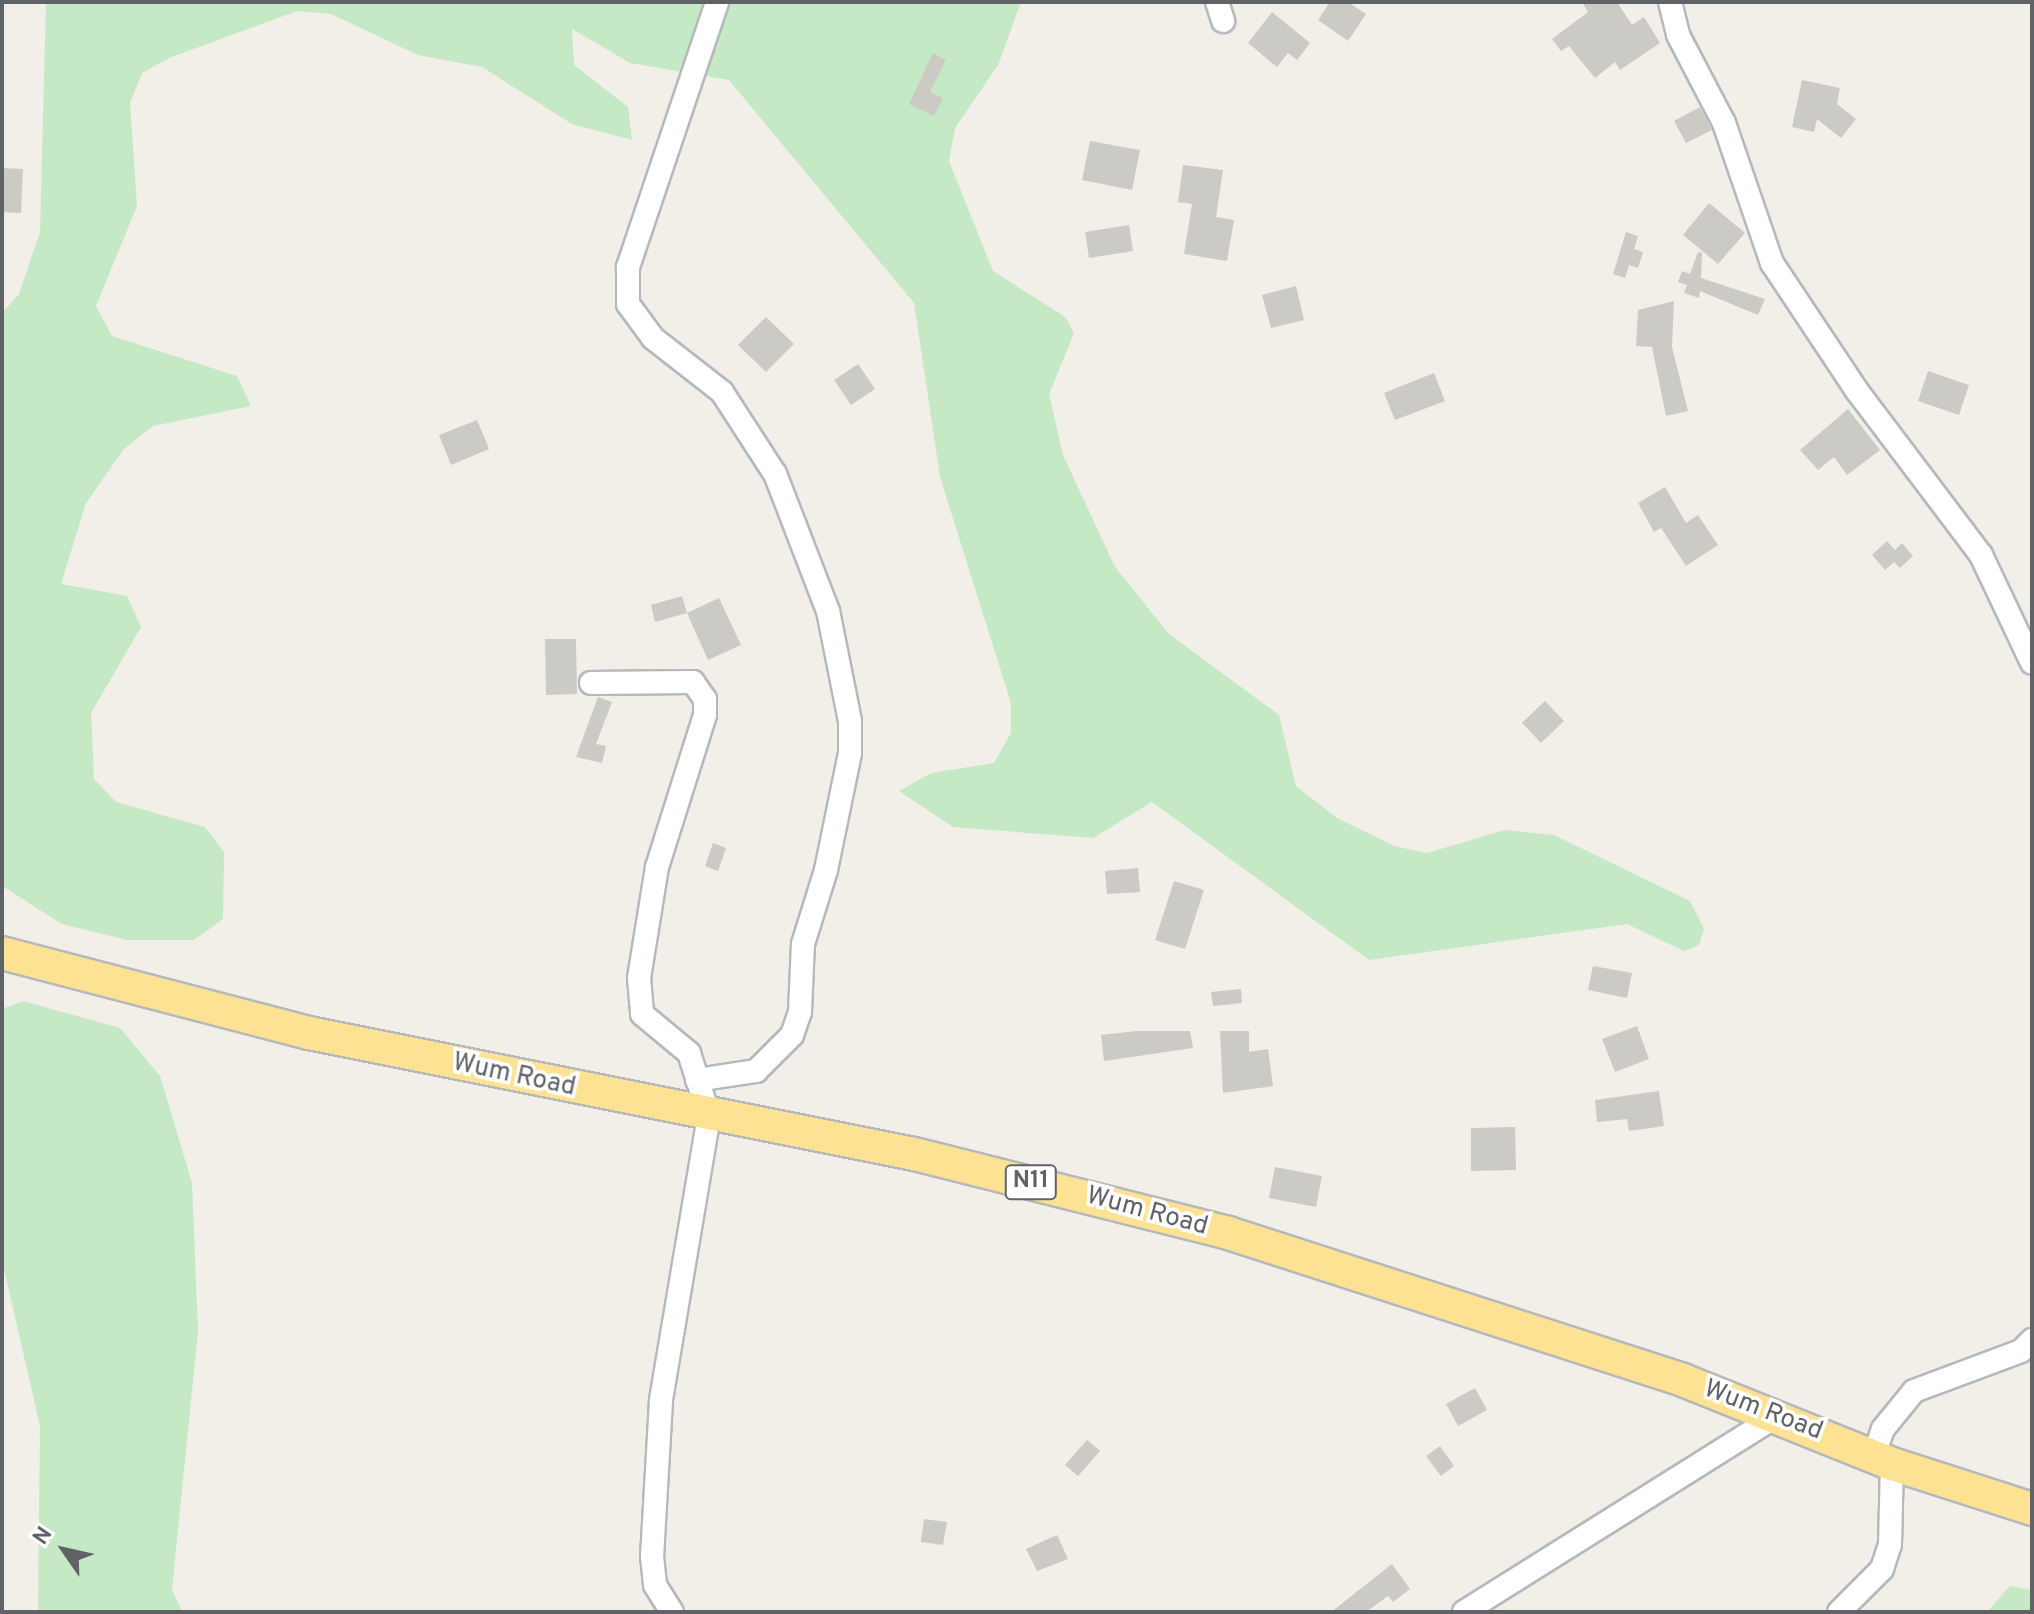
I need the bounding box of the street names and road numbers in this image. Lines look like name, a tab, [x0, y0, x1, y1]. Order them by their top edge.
street label: Wum Road	[450, 1048, 578, 1104]
road number: N11	[1003, 1162, 1059, 1202]
street label: Wum Road	[1083, 1181, 1211, 1243]
street label: Wum Road	[1699, 1374, 1827, 1448]

